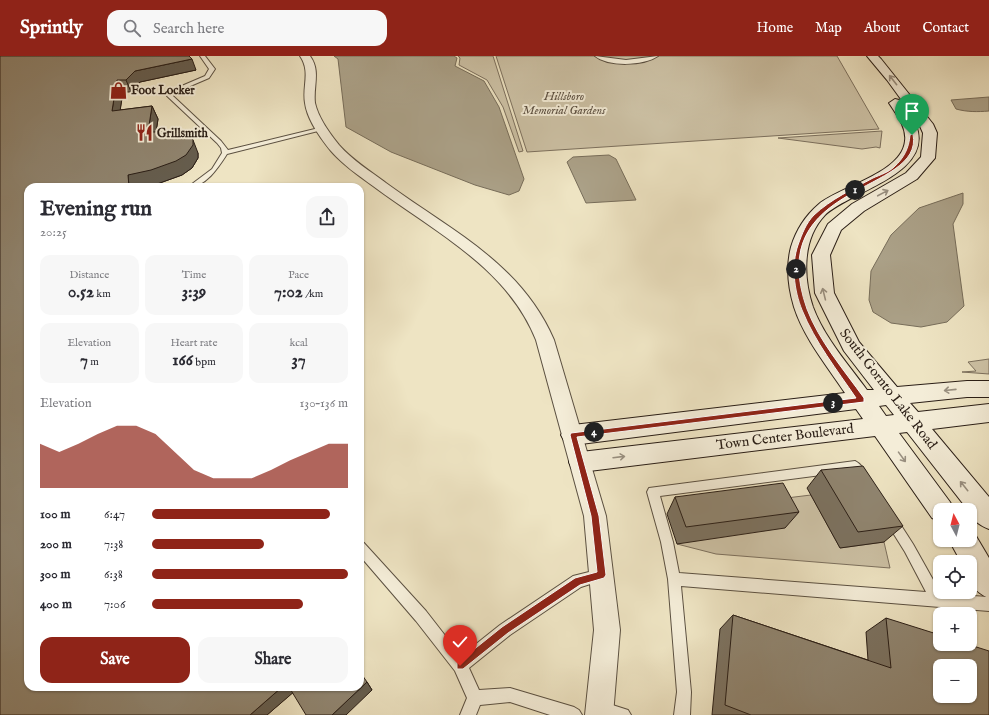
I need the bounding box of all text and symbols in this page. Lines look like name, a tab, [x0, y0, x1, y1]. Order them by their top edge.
search box	[107, 10, 387, 46]
text: Sprintly	[20, 16, 83, 40]
icon: search	[121, 17, 143, 39]
text: Search here	[153, 19, 224, 38]
text: Home	[757, 19, 793, 37]
text: Map	[815, 19, 842, 37]
text: About	[864, 19, 900, 37]
text: Contact	[922, 19, 969, 37]
one-way arrow	[889, 75, 897, 86]
shop icon: Foot Locker	[108, 80, 128, 100]
place label: Foot Locker	[131, 83, 195, 98]
park label: Hillsboro Memorial Gardens	[522, 89, 606, 118]
pin	[895, 94, 929, 135]
icon: arrive	[901, 100, 923, 122]
restaurant icon: Grillsmith	[134, 123, 154, 143]
place label: Grillsmith	[157, 126, 209, 141]
pin: 1	[845, 180, 865, 200]
text: 1	[853, 183, 857, 197]
one-way arrow	[877, 189, 889, 197]
text: Evening run	[40, 195, 152, 223]
button: share	[306, 196, 348, 238]
text: 20:25	[40, 224, 67, 241]
pin: 2	[786, 259, 806, 279]
text: 2	[793, 262, 799, 276]
text: Distance	[69, 268, 109, 282]
text: Time	[182, 268, 206, 282]
text: Pace	[288, 268, 309, 282]
text: 0.52	[68, 282, 94, 303]
text: 3:39	[182, 282, 206, 303]
text: 7:02	[274, 282, 303, 303]
text: km	[94, 287, 111, 301]
text: /km	[303, 287, 323, 301]
one-way arrow	[820, 287, 827, 300]
street label: South Gornto Lake Road	[835, 325, 941, 453]
text: Elevation	[68, 336, 111, 350]
text: Heart rate	[171, 336, 217, 350]
text: kcal	[289, 336, 308, 350]
text: 7	[80, 350, 88, 371]
text: 166	[172, 350, 193, 371]
text: 37	[292, 350, 306, 371]
text: m	[88, 355, 99, 369]
text: bpm	[193, 355, 216, 369]
one-way arrow	[944, 387, 957, 394]
pin: 3	[823, 393, 843, 413]
text: Elevation	[40, 395, 92, 412]
text: 130–136 m	[300, 395, 348, 412]
text: 3	[831, 396, 835, 410]
street label: Town Center Boulevard	[715, 420, 855, 454]
pin: 4	[584, 422, 604, 442]
text: 4	[591, 425, 597, 439]
one-way arrow	[898, 451, 907, 462]
one-way arrow	[612, 453, 625, 461]
one-way arrow	[960, 481, 969, 492]
north arrow	[933, 503, 977, 547]
map controls	[933, 503, 977, 703]
text: 100 m	[40, 506, 70, 523]
text: 6:47	[104, 506, 125, 523]
text: 200 m	[40, 536, 72, 553]
text: 7:38	[104, 536, 123, 553]
button: locate	[933, 555, 977, 599]
text: 300 m	[40, 566, 71, 583]
text: 6:38	[104, 566, 123, 583]
text: 400 m	[40, 596, 72, 613]
text: 7:06	[104, 596, 125, 613]
button: +	[933, 607, 977, 651]
pin	[443, 625, 477, 666]
icon: check	[449, 631, 471, 653]
button: Save	[40, 637, 190, 683]
button: Share	[198, 637, 348, 683]
button: −	[933, 659, 977, 703]

